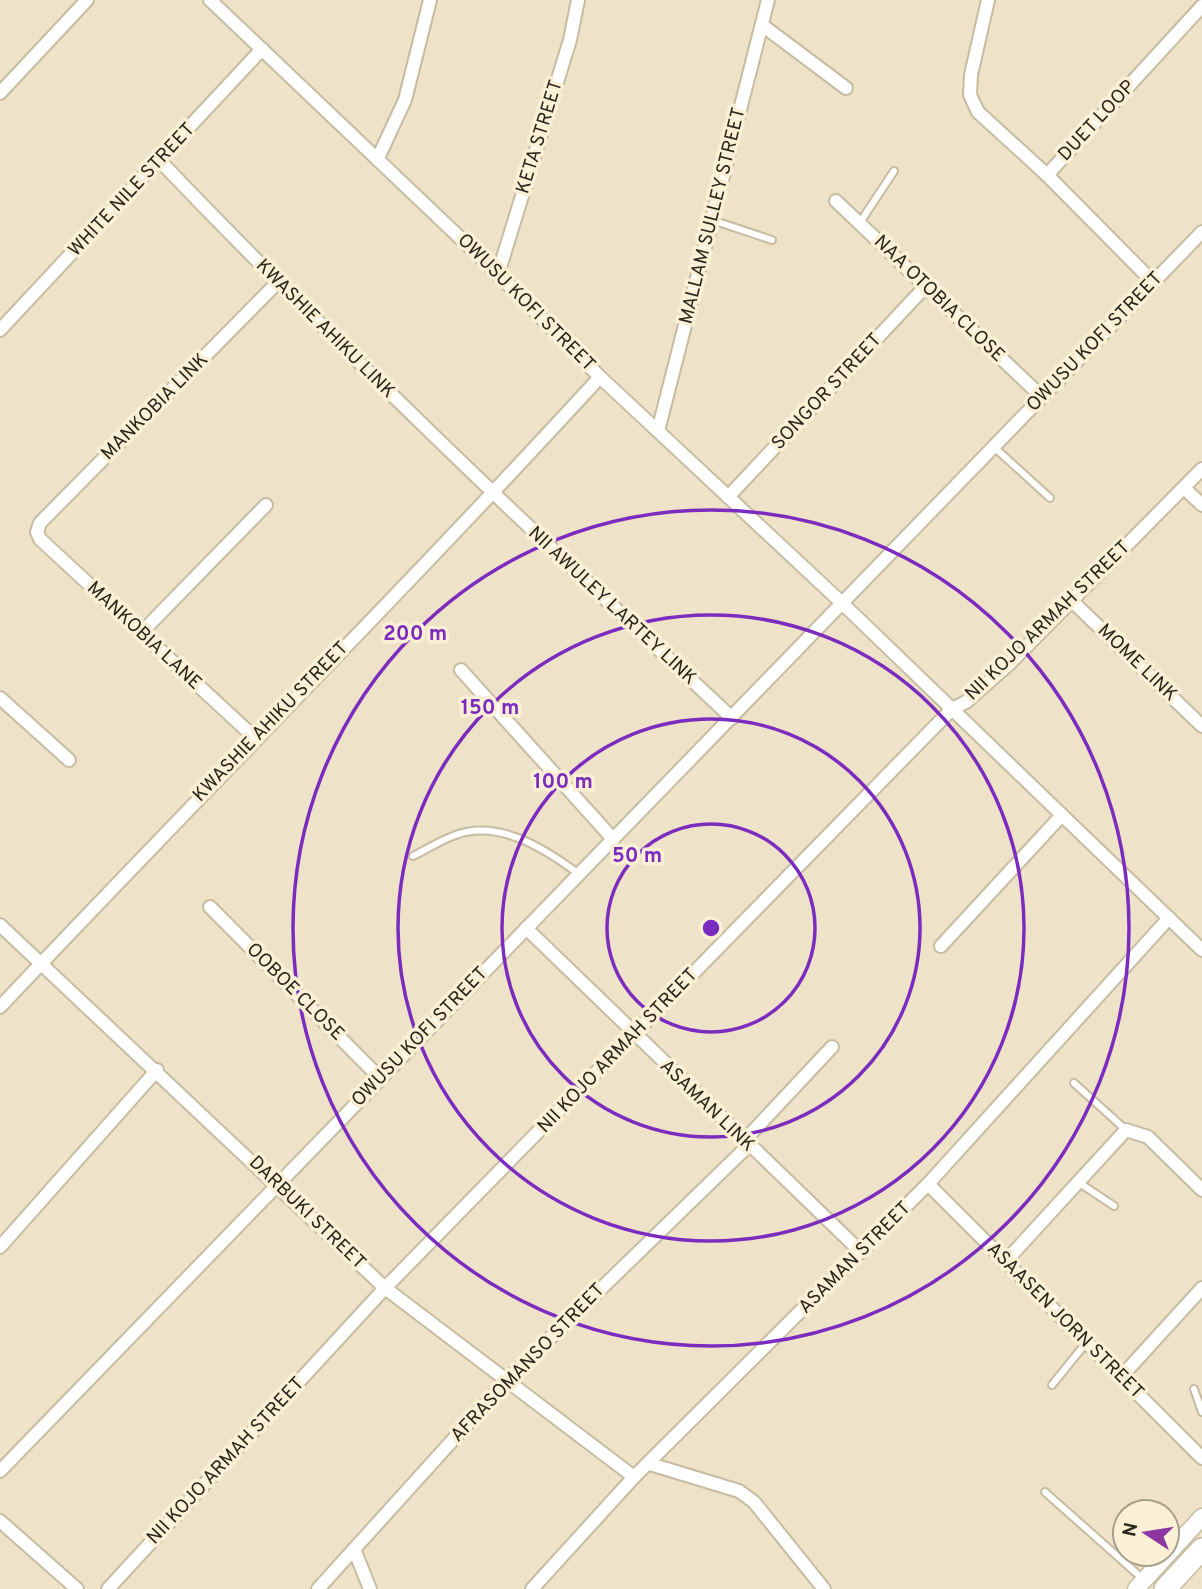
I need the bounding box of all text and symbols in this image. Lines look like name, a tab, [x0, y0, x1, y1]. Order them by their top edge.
street label: DUET LOOP	[1053, 75, 1141, 167]
street label: KETA STREET	[511, 77, 569, 197]
street label: MALLAM SULLEY STREET	[674, 105, 752, 327]
street label: WHITE NILE STREET	[64, 118, 200, 262]
street label: OWUSU KOFI STREET	[452, 229, 600, 377]
street label: NAA OTOBIA CLOSE	[868, 230, 1010, 368]
street label: KWASHIE AHIKU LINK	[250, 254, 400, 404]
street label: OWUSU KOFI STREET	[1022, 267, 1168, 417]
street label: SONGOR STREET	[767, 329, 887, 455]
street label: MANKOBIA LINK	[96, 348, 214, 466]
street label: NII AWULEY LARTEY LINK	[523, 522, 701, 690]
street label: NII KOJO ARMAH STREET	[960, 536, 1136, 706]
street label: MANKOBIA LANE	[81, 577, 207, 695]
street label: MOME LINK	[1092, 619, 1182, 707]
text: 200 m	[383, 621, 447, 648]
street label: KWASHIE AHIKU STREET	[188, 637, 354, 807]
text: 150 m	[461, 695, 519, 722]
text: 100 m	[533, 769, 593, 796]
text: 50 m	[612, 843, 662, 870]
centre of rings	[699, 916, 723, 940]
street label: OOBOE CLOSE	[241, 938, 349, 1046]
street label: OWUSU KOFI STREET	[347, 962, 493, 1112]
street label: NII KOJO ARMAH STREET	[533, 963, 703, 1139]
street label: ASAMAN LINK	[654, 1055, 760, 1157]
street label: DARBUKI STREET	[244, 1151, 370, 1275]
street label: ASAMAN STREET	[794, 1197, 916, 1319]
street label: ASAASEN JORN STREET	[981, 1237, 1149, 1405]
street label: AFRASOMANSO STREET	[446, 1278, 610, 1448]
street label: NII KOJO ARMAH STREET	[142, 1372, 310, 1550]
north arrow	[1111, 1498, 1181, 1568]
text: N	[1118, 1521, 1144, 1539]

